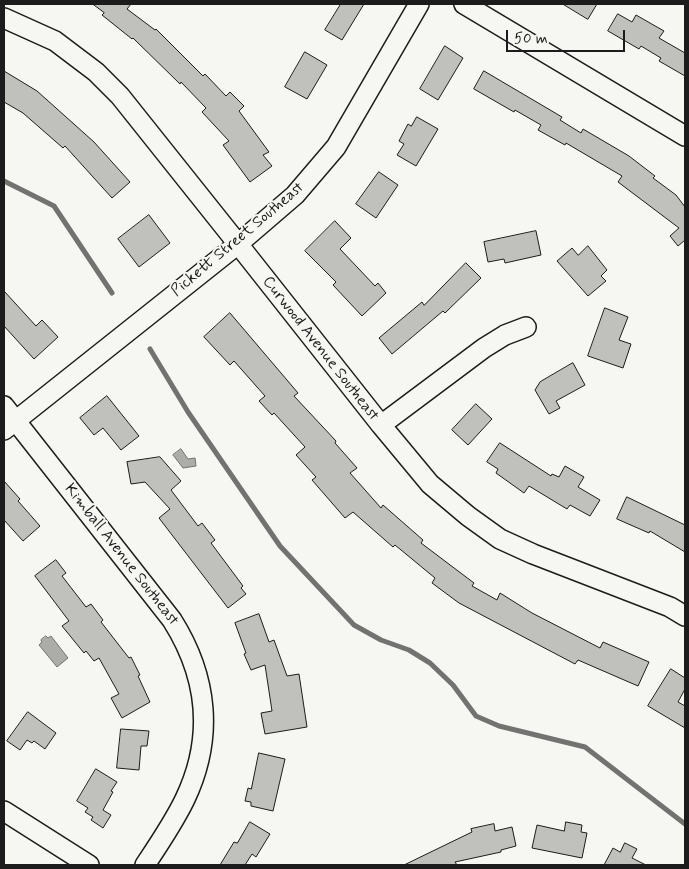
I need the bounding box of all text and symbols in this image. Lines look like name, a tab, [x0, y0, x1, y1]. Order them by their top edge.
scale bar	[509, 20, 628, 52]
text: 50 m	[514, 29, 548, 49]
street label: Pickett Street Southeast	[168, 179, 308, 301]
street label: Curwood Avenue Southeast	[258, 273, 382, 425]
street label: Kimball Avenue Southeast	[60, 480, 182, 630]

